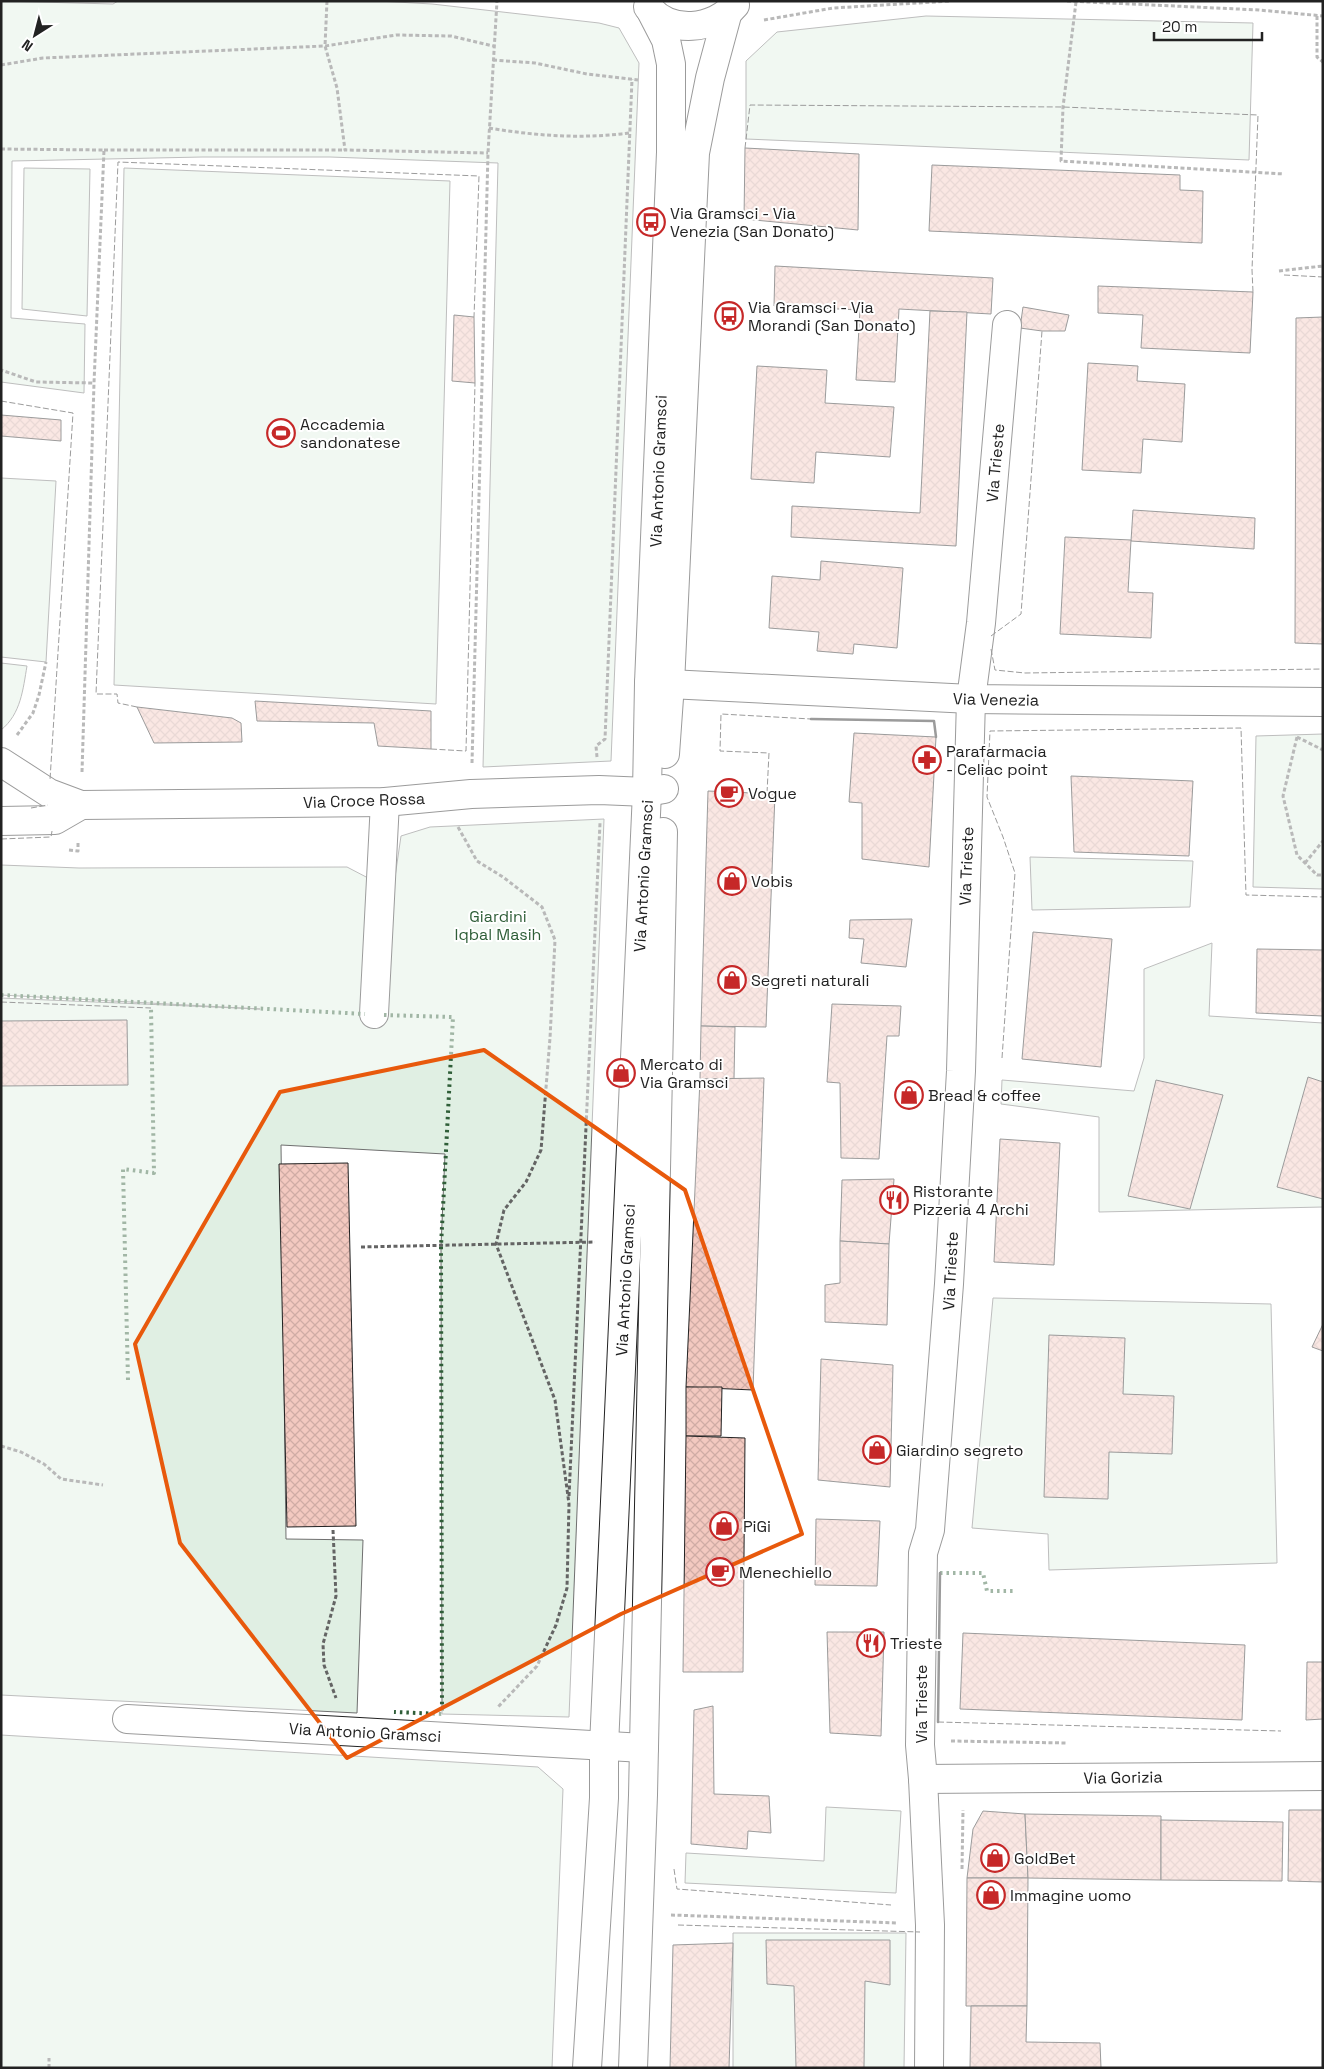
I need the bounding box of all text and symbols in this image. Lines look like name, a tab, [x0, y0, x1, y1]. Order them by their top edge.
north arrow	[10, 10, 60, 60]
scale bar	[1154, 10, 1262, 42]
text: 20 m	[1162, 17, 1197, 36]
text: N	[18, 35, 36, 56]
place label: Via Gramsci - Via Venezia (San Donato)	[670, 203, 834, 242]
bus stop icon: Via Gramsci - Via Venezia (San Donato)	[636, 207, 666, 237]
place label: Via Gramsci - Via Morandi (San Donato)	[748, 297, 916, 336]
bus stop icon: Via Gramsci - Via Morandi (San Donato)	[714, 301, 744, 331]
street label: Via Antonio Gramsci	[645, 394, 672, 548]
place label: Accademia sandonatese	[300, 414, 401, 453]
sports icon: Accademia sandonatese	[266, 418, 296, 448]
street label: Via Trieste	[982, 423, 1009, 503]
street label: Via Venezia	[953, 688, 1039, 711]
place label: Parafarmacia - Celiac point	[946, 741, 1048, 780]
pharmacy icon: Parafarmacia - Celiac point	[912, 745, 942, 775]
cafe icon: Vogue	[714, 778, 744, 808]
place label: Vogue	[748, 783, 797, 804]
street label: Via Croce Rossa	[303, 788, 425, 813]
street label: Via Antonio Gramsci	[629, 799, 658, 953]
street label: Via Trieste	[955, 826, 978, 906]
shop icon: Vobis	[717, 866, 747, 896]
place label: Vobis	[751, 871, 793, 892]
park label: Giardini Iqbal Masih	[455, 906, 541, 945]
shop icon: Segreti naturali	[717, 965, 747, 995]
place label: Segreti naturali	[751, 970, 869, 991]
place label: Mercato di Via Gramsci	[640, 1054, 728, 1093]
shop icon: Mercato di Via Gramsci	[606, 1058, 636, 1088]
shop icon: Bread & coffee	[894, 1080, 924, 1110]
place label: Bread & coffee	[928, 1085, 1041, 1106]
place label: Ristorante Pizzeria 4 Archi	[913, 1181, 1029, 1220]
restaurant icon: Ristorante Pizzeria 4 Archi	[879, 1185, 909, 1215]
street label: Via Antonio Gramsci	[611, 1203, 640, 1357]
street label: Via Trieste	[938, 1231, 963, 1311]
shop icon: Giardino segreto	[862, 1435, 892, 1465]
place label: Giardino segreto	[896, 1440, 1024, 1461]
shop icon: PiGi	[709, 1511, 739, 1541]
place label: PiGi	[743, 1516, 771, 1537]
cafe icon: Menechiello	[705, 1557, 735, 1587]
place label: Menechiello	[739, 1562, 832, 1583]
restaurant icon: Trieste	[856, 1628, 886, 1658]
place label: Trieste	[890, 1633, 942, 1654]
street label: Via Trieste	[911, 1664, 932, 1744]
street label: Via Antonio Gramsci	[288, 1718, 442, 1747]
street label: Via Gorizia	[1083, 1766, 1163, 1789]
shop icon: GoldBet	[980, 1843, 1010, 1873]
place label: GoldBet	[1014, 1848, 1076, 1869]
shop icon: Immagine uomo	[976, 1880, 1006, 1910]
place label: Immagine uomo	[1010, 1885, 1131, 1906]

